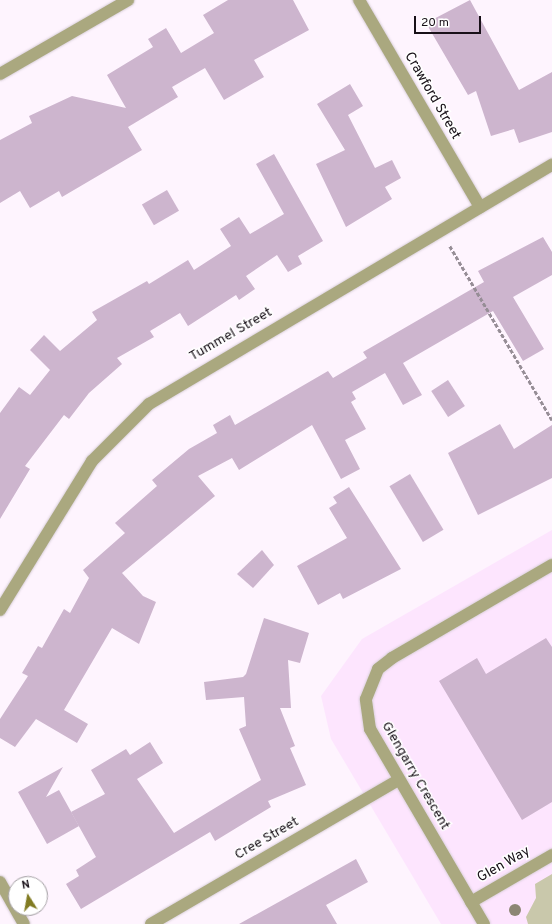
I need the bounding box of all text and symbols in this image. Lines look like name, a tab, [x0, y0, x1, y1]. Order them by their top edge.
scale bar	[416, 8, 483, 34]
text: 20 m	[421, 15, 449, 31]
street label: Crawford Street	[400, 49, 464, 143]
street label: Tummel Street	[187, 305, 275, 365]
street label: Glengarry Crescent	[377, 719, 453, 833]
street label: Cree Street	[232, 814, 302, 864]
street label: Glen Way	[475, 843, 533, 887]
north arrow	[8, 876, 48, 916]
text: N	[21, 878, 31, 893]

